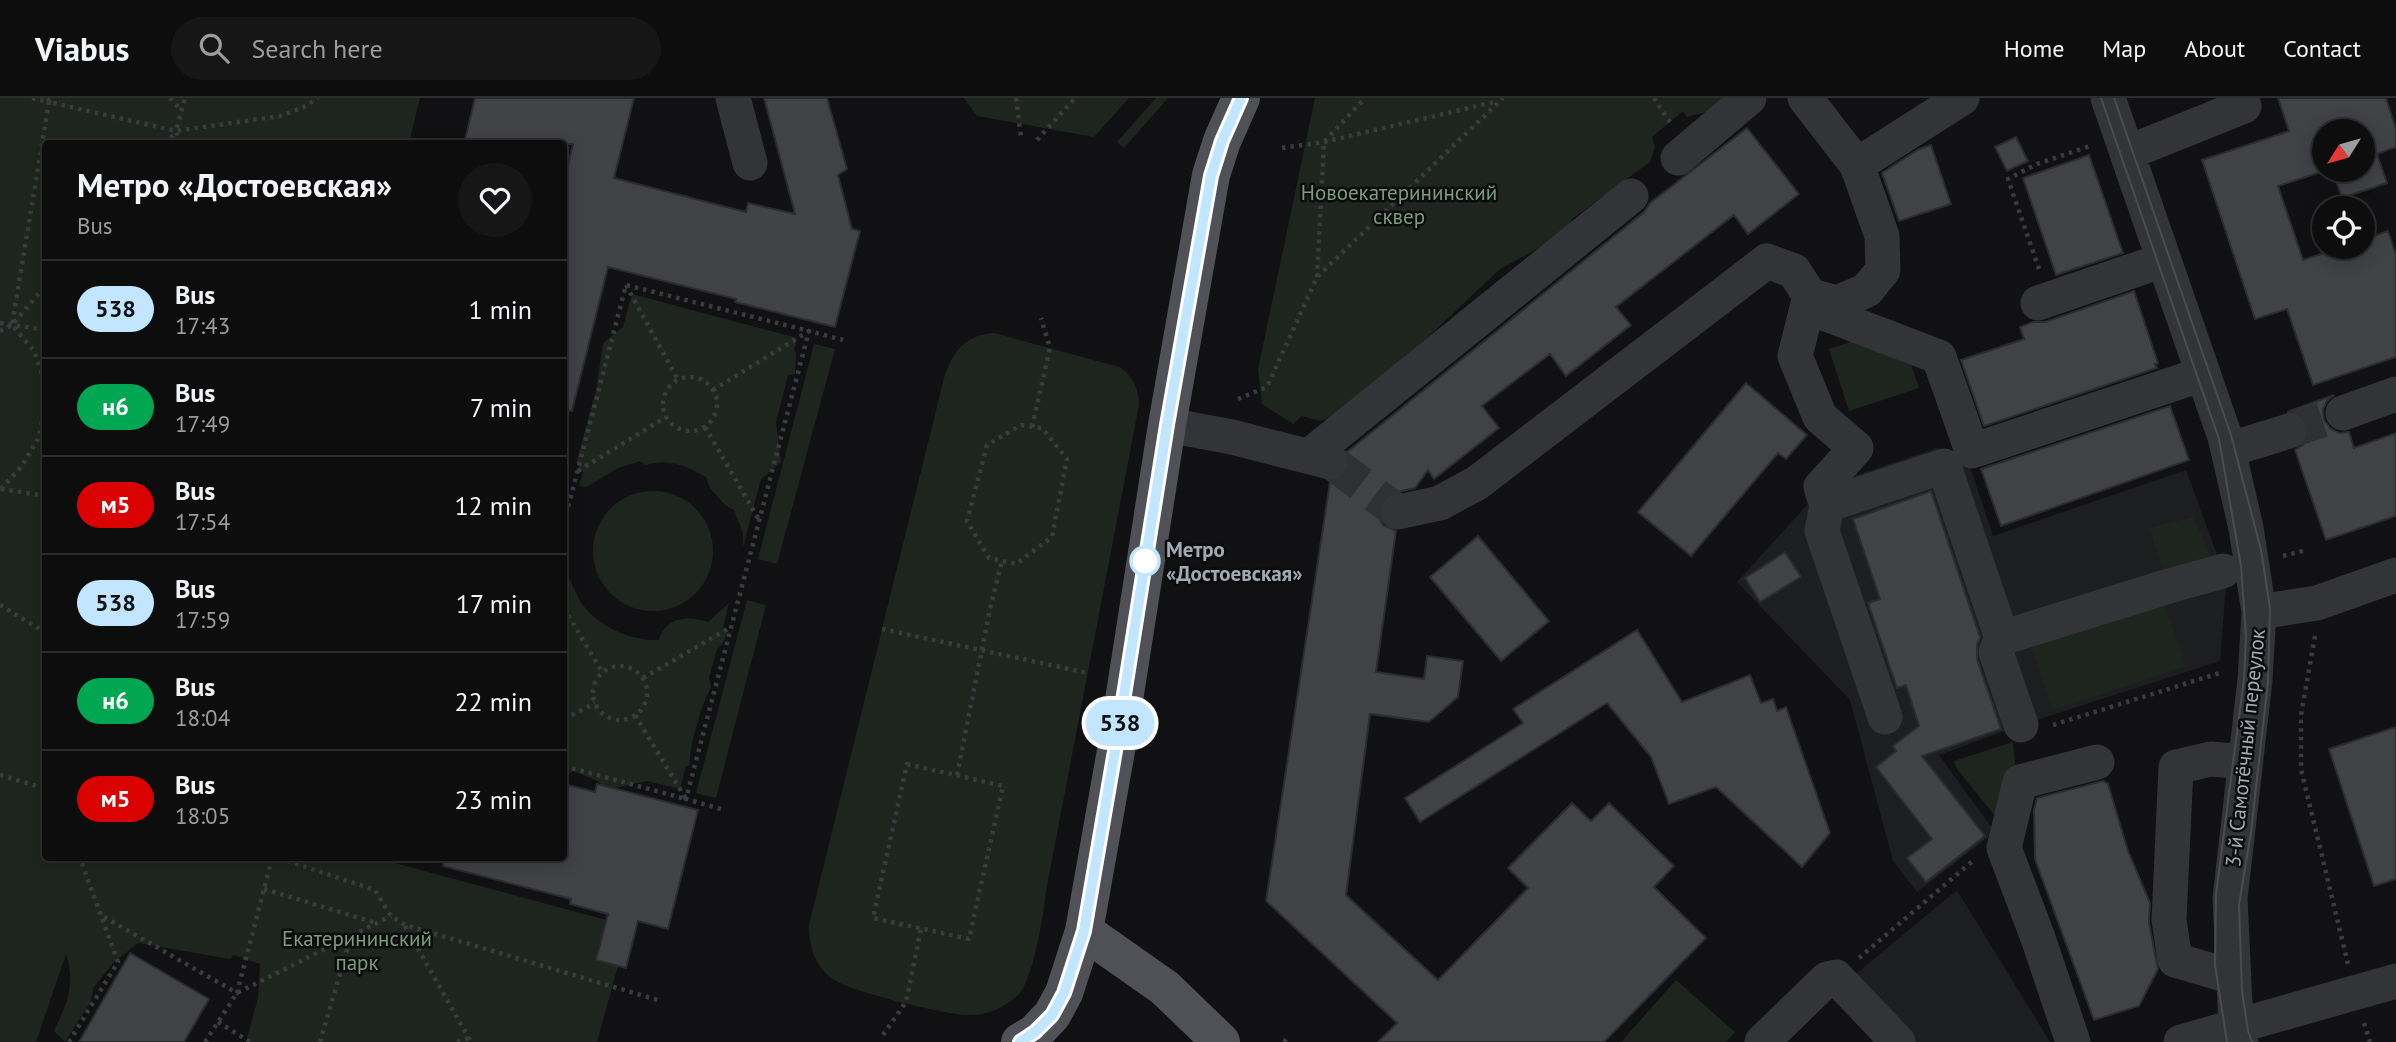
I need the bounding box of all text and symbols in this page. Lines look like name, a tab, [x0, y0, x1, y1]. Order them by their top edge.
search box	[171, 17, 661, 80]
text: Viabus	[35, 27, 129, 70]
icon: search	[195, 29, 233, 67]
text: Search here	[251, 32, 383, 65]
text: Home	[2004, 33, 2064, 64]
text: Map	[2102, 33, 2146, 64]
text: About	[2184, 33, 2245, 64]
text: Contact	[2283, 33, 2361, 64]
north arrow	[2312, 119, 2375, 182]
map controls	[2312, 119, 2375, 259]
text: Метро «Достоевская»	[77, 163, 392, 206]
button: heart	[458, 163, 532, 237]
park label: Новоекатерининский сквер	[1301, 179, 1497, 230]
button: locate	[2312, 196, 2375, 259]
text: Bus	[77, 211, 113, 240]
text: Bus	[175, 278, 215, 311]
text: 538	[95, 293, 136, 324]
text: 1 min	[469, 293, 532, 326]
text: 17:43	[175, 311, 230, 340]
text: Bus	[175, 376, 215, 409]
text: н6	[102, 391, 129, 422]
text: 7 min	[470, 391, 532, 424]
text: 17:49	[175, 409, 230, 438]
text: Bus	[175, 474, 215, 507]
text: м5	[101, 489, 130, 520]
text: 12 min	[454, 489, 532, 522]
text: 17:54	[175, 507, 230, 536]
place label: Метро «Достоевская»	[1166, 536, 1302, 587]
marker: Метро «Достоевская»	[1130, 546, 1160, 576]
text: Bus	[175, 572, 215, 605]
text: 538	[95, 587, 136, 618]
text: 17 min	[456, 587, 532, 620]
text: 17:59	[175, 605, 230, 634]
street label: 3-й Самотёчный переулок	[2219, 628, 2271, 868]
text: Bus	[175, 670, 215, 703]
text: н6	[102, 685, 129, 716]
text: 22 min	[454, 685, 532, 718]
line badge: 538	[1080, 700, 1160, 746]
text: 18:04	[175, 703, 230, 732]
text: 538	[1100, 707, 1140, 738]
text: Bus	[175, 768, 215, 801]
text: м5	[101, 783, 130, 814]
text: 23 min	[454, 783, 532, 816]
text: 18:05	[175, 801, 230, 830]
park label: Екатерининский парк	[282, 925, 432, 976]

